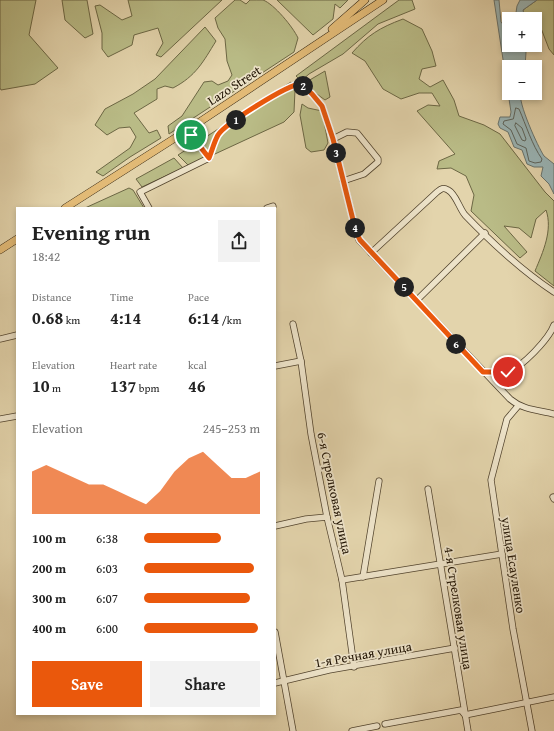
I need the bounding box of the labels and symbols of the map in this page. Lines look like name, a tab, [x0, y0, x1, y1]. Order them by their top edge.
street label: Lazo Street	[204, 61, 265, 110]
pin: 2	[293, 76, 313, 96]
pin: 1	[226, 110, 246, 130]
pin	[174, 118, 208, 152]
pin: 3	[326, 143, 346, 163]
pin: 4	[345, 218, 365, 238]
pin: 5	[394, 277, 414, 297]
pin: 6	[446, 334, 466, 354]
pin	[491, 355, 525, 389]
street label: 6-я Стрелковая улица	[312, 430, 357, 557]
street label: улица Есауленко	[496, 515, 531, 615]
street label: 4-я Стрелковая улица	[439, 545, 478, 672]
street label: 1-я Речная улица	[313, 636, 414, 672]

